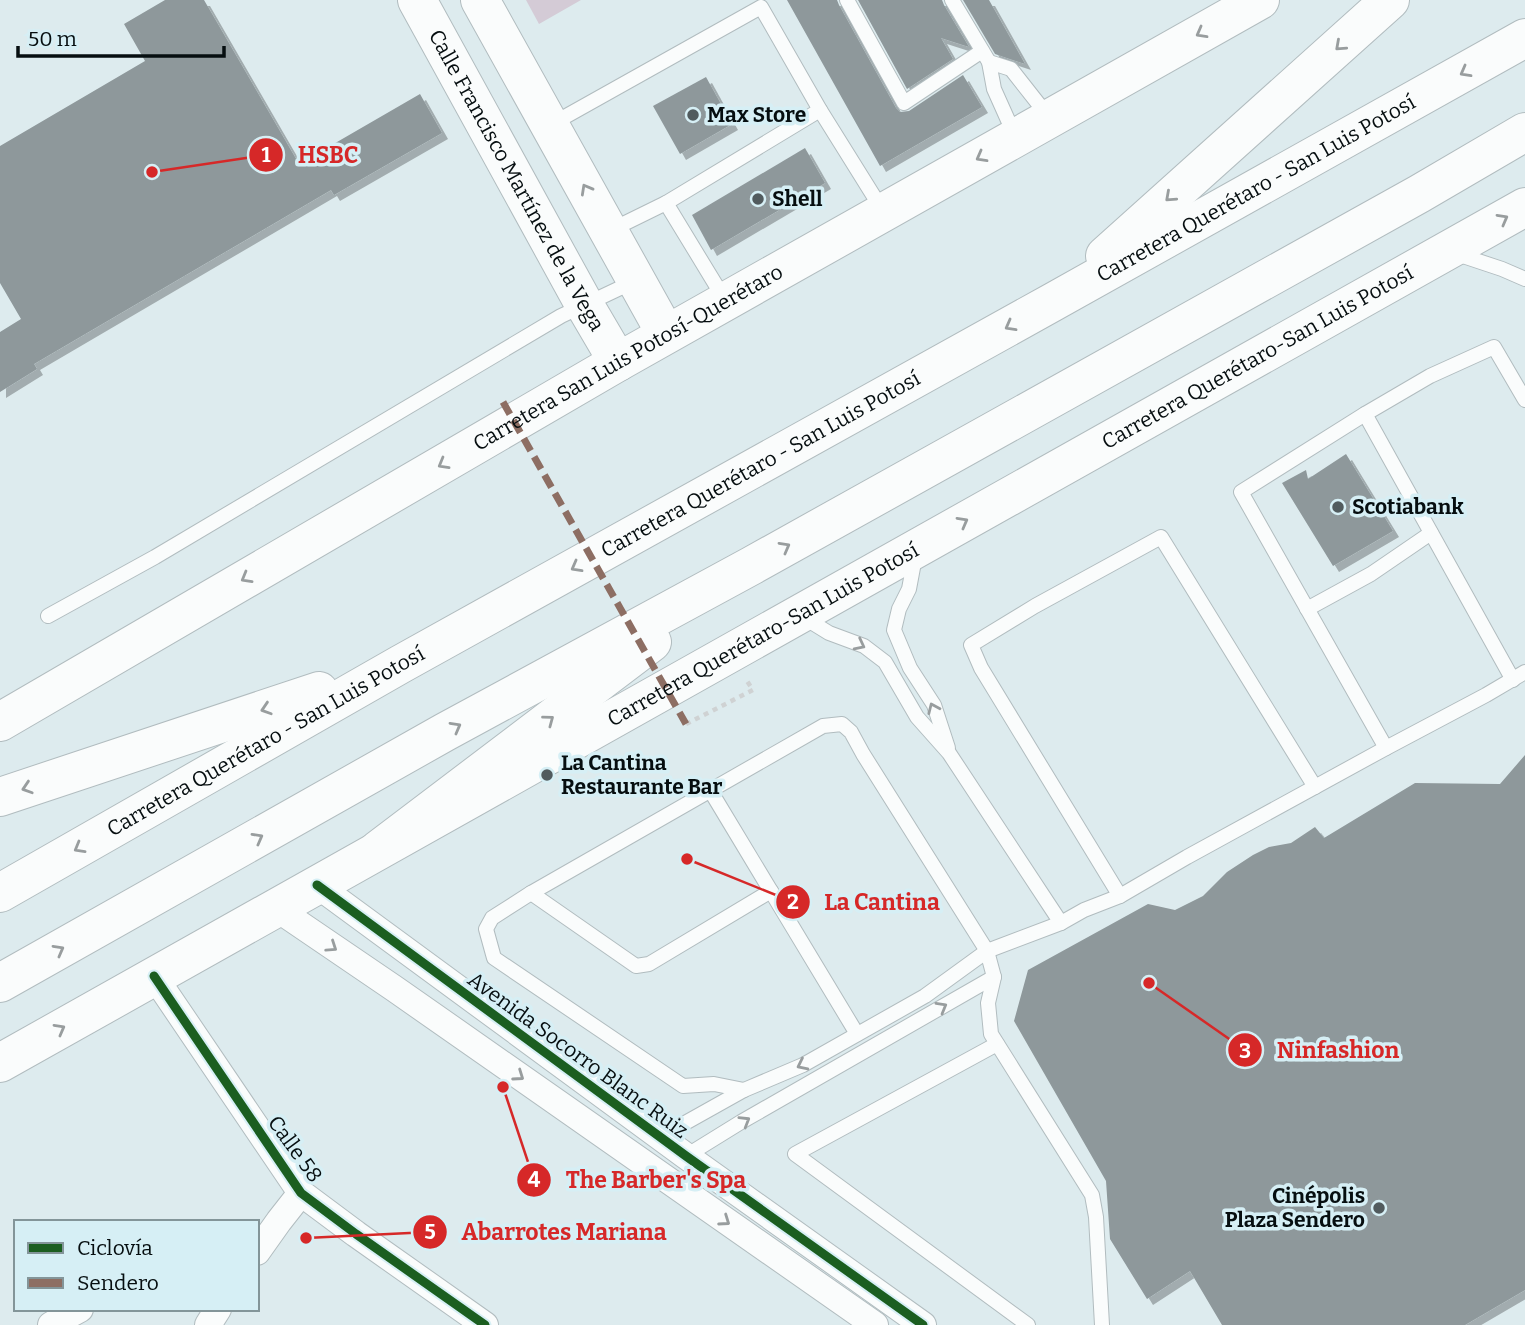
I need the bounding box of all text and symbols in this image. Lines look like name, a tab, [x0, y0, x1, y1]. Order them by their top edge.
scale bar	[18, 14, 224, 58]
street label: Calle Francisco Martínez de la Vega	[423, 25, 610, 336]
one-way arrow	[1195, 25, 1208, 38]
text: 50 m	[28, 26, 77, 52]
one-way arrow	[1335, 37, 1348, 50]
one-way arrow	[1460, 64, 1473, 77]
street label: Carretera Querétaro - San Luis Potosí	[1092, 89, 1421, 288]
place label: Max Store	[707, 102, 806, 128]
marker: Max Store	[685, 107, 701, 123]
callout: HSBC	[248, 133, 372, 177]
text: HSBC	[298, 141, 358, 169]
text: 1	[261, 142, 271, 168]
one-way arrow	[976, 149, 988, 162]
one-way arrow	[581, 184, 594, 196]
place label: Shell	[772, 186, 823, 212]
one-way arrow	[1165, 189, 1178, 202]
marker: Shell	[750, 191, 766, 207]
one-way arrow	[1496, 214, 1508, 227]
street label: Carretera San Luis Potosí-Querétaro	[468, 259, 787, 457]
street label: Carretera Querétaro-San Luis Potosí	[1097, 259, 1418, 455]
one-way arrow	[1005, 318, 1018, 331]
street label: Carretera Querétaro - San Luis Potosí	[596, 365, 925, 563]
one-way arrow	[437, 456, 450, 469]
place label: Scotiabank	[1352, 494, 1464, 520]
marker: Scotiabank	[1330, 499, 1346, 515]
one-way arrow	[956, 517, 968, 530]
street label: Carretera Querétaro-San Luis Potosí	[603, 537, 924, 732]
one-way arrow	[777, 542, 790, 555]
one-way arrow	[570, 559, 583, 572]
one-way arrow	[241, 570, 254, 583]
one-way arrow	[852, 637, 865, 651]
street label: Carretera Querétaro - San Luis Potosí	[102, 640, 430, 842]
one-way arrow	[261, 701, 273, 715]
one-way arrow	[928, 703, 942, 715]
one-way arrow	[541, 715, 554, 728]
one-way arrow	[449, 721, 461, 735]
place label: La Cantina Restaurante Bar	[561, 750, 723, 800]
marker: La Cantina Restaurante Bar	[539, 767, 555, 783]
one-way arrow	[22, 780, 34, 794]
one-way arrow	[250, 833, 263, 846]
one-way arrow	[74, 840, 86, 853]
callout: La Cantina	[775, 880, 954, 924]
text: La Cantina	[824, 888, 940, 916]
text: 2	[787, 889, 799, 915]
one-way arrow	[324, 938, 337, 951]
one-way arrow	[52, 945, 65, 958]
street label: Avenida Socorro Blanc Ruiz	[463, 966, 693, 1144]
one-way arrow	[934, 1002, 947, 1015]
one-way arrow	[52, 1024, 65, 1037]
callout: Ninfashion	[1227, 1028, 1413, 1072]
text: Ninfashion	[1277, 1036, 1399, 1064]
text: 3	[1239, 1038, 1251, 1064]
one-way arrow	[797, 1057, 809, 1071]
one-way arrow	[511, 1068, 524, 1080]
street label: Calle 58	[262, 1111, 328, 1187]
one-way arrow	[737, 1116, 750, 1129]
callout: The Barber's Spa	[517, 1158, 760, 1202]
text: The Barber's Spa	[566, 1166, 746, 1194]
text: 4	[528, 1167, 541, 1193]
place label: Cinépolis Plaza Sendero	[1225, 1183, 1365, 1233]
marker: Cinépolis Plaza Sendero	[1371, 1200, 1387, 1216]
callout: Abarrotes Mariana	[413, 1210, 681, 1254]
one-way arrow	[717, 1213, 730, 1225]
text: Abarrotes Mariana	[461, 1218, 667, 1246]
text: 5	[424, 1219, 436, 1245]
legend	[14, 1220, 259, 1311]
text: Ciclovía	[77, 1235, 153, 1261]
text: Sendero	[77, 1270, 159, 1296]

